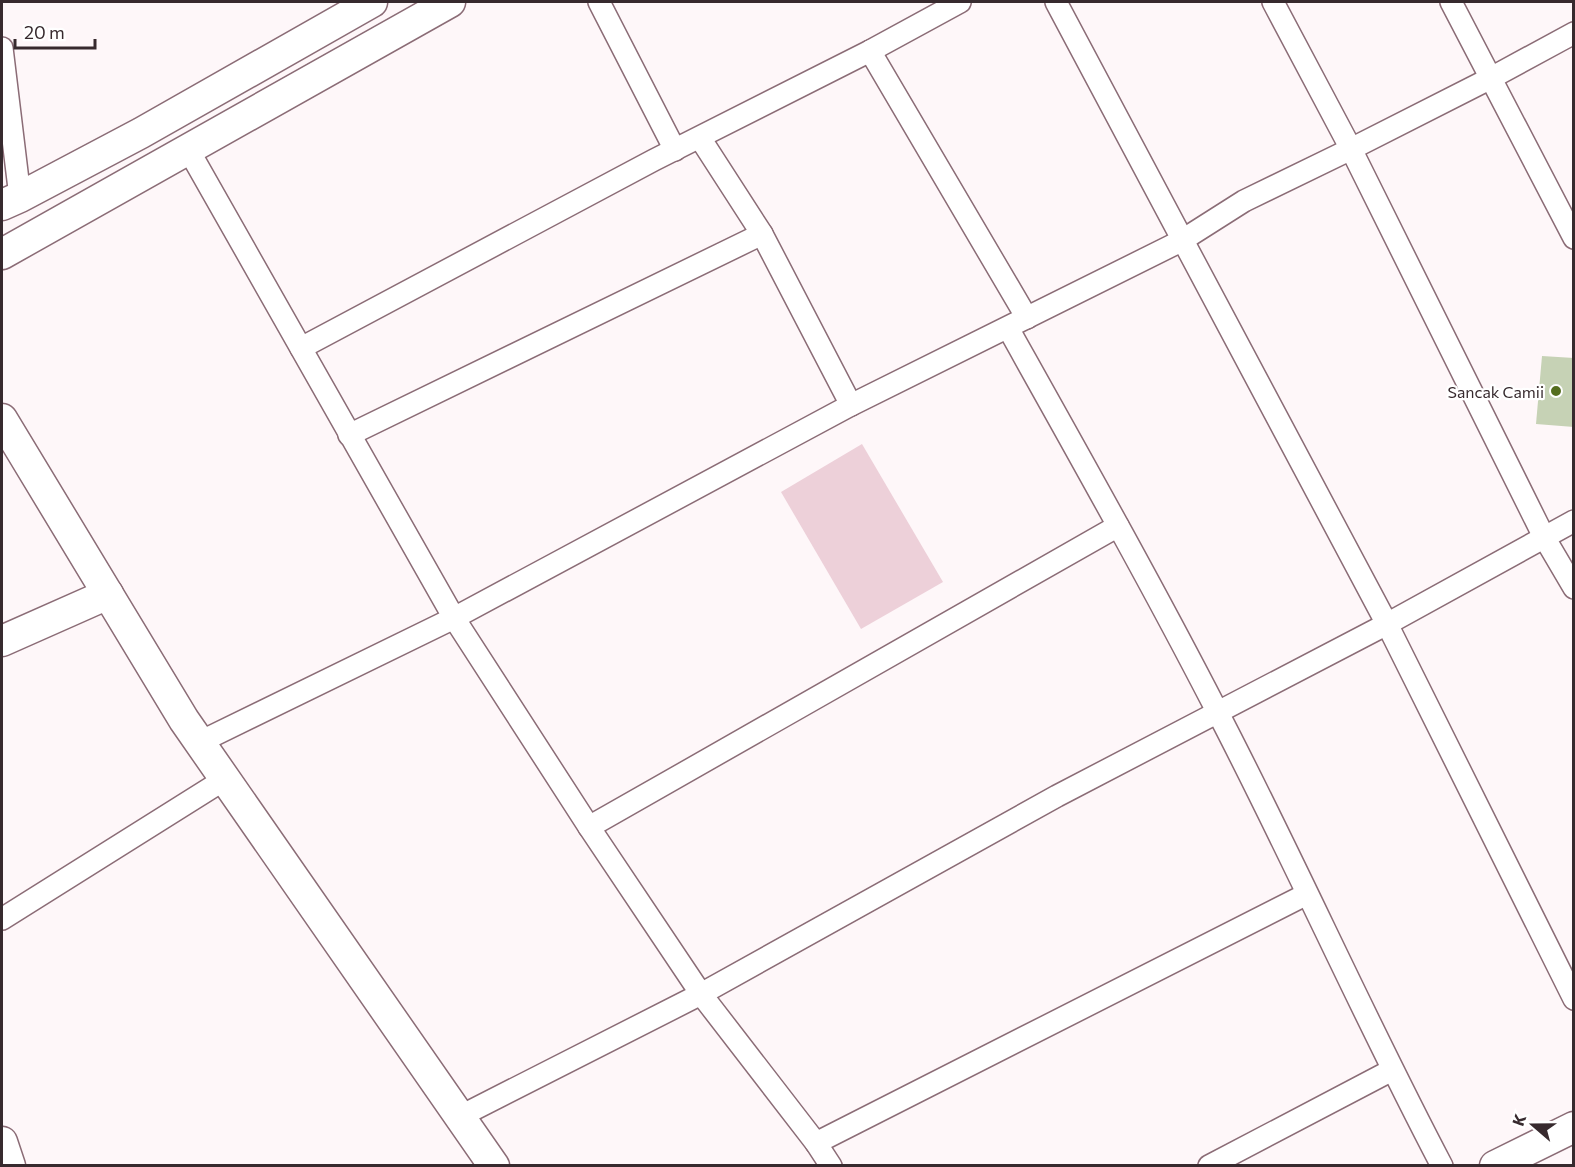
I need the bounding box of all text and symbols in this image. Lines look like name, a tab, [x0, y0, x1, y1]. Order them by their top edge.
scale bar	[15, 12, 94, 50]
text: 20 m	[24, 21, 65, 43]
place label: Sancak Camii	[1448, 382, 1544, 401]
marker: Sancak Camii	[1549, 384, 1563, 398]
north arrow	[1503, 1095, 1563, 1155]
text: K	[1508, 1111, 1529, 1128]

